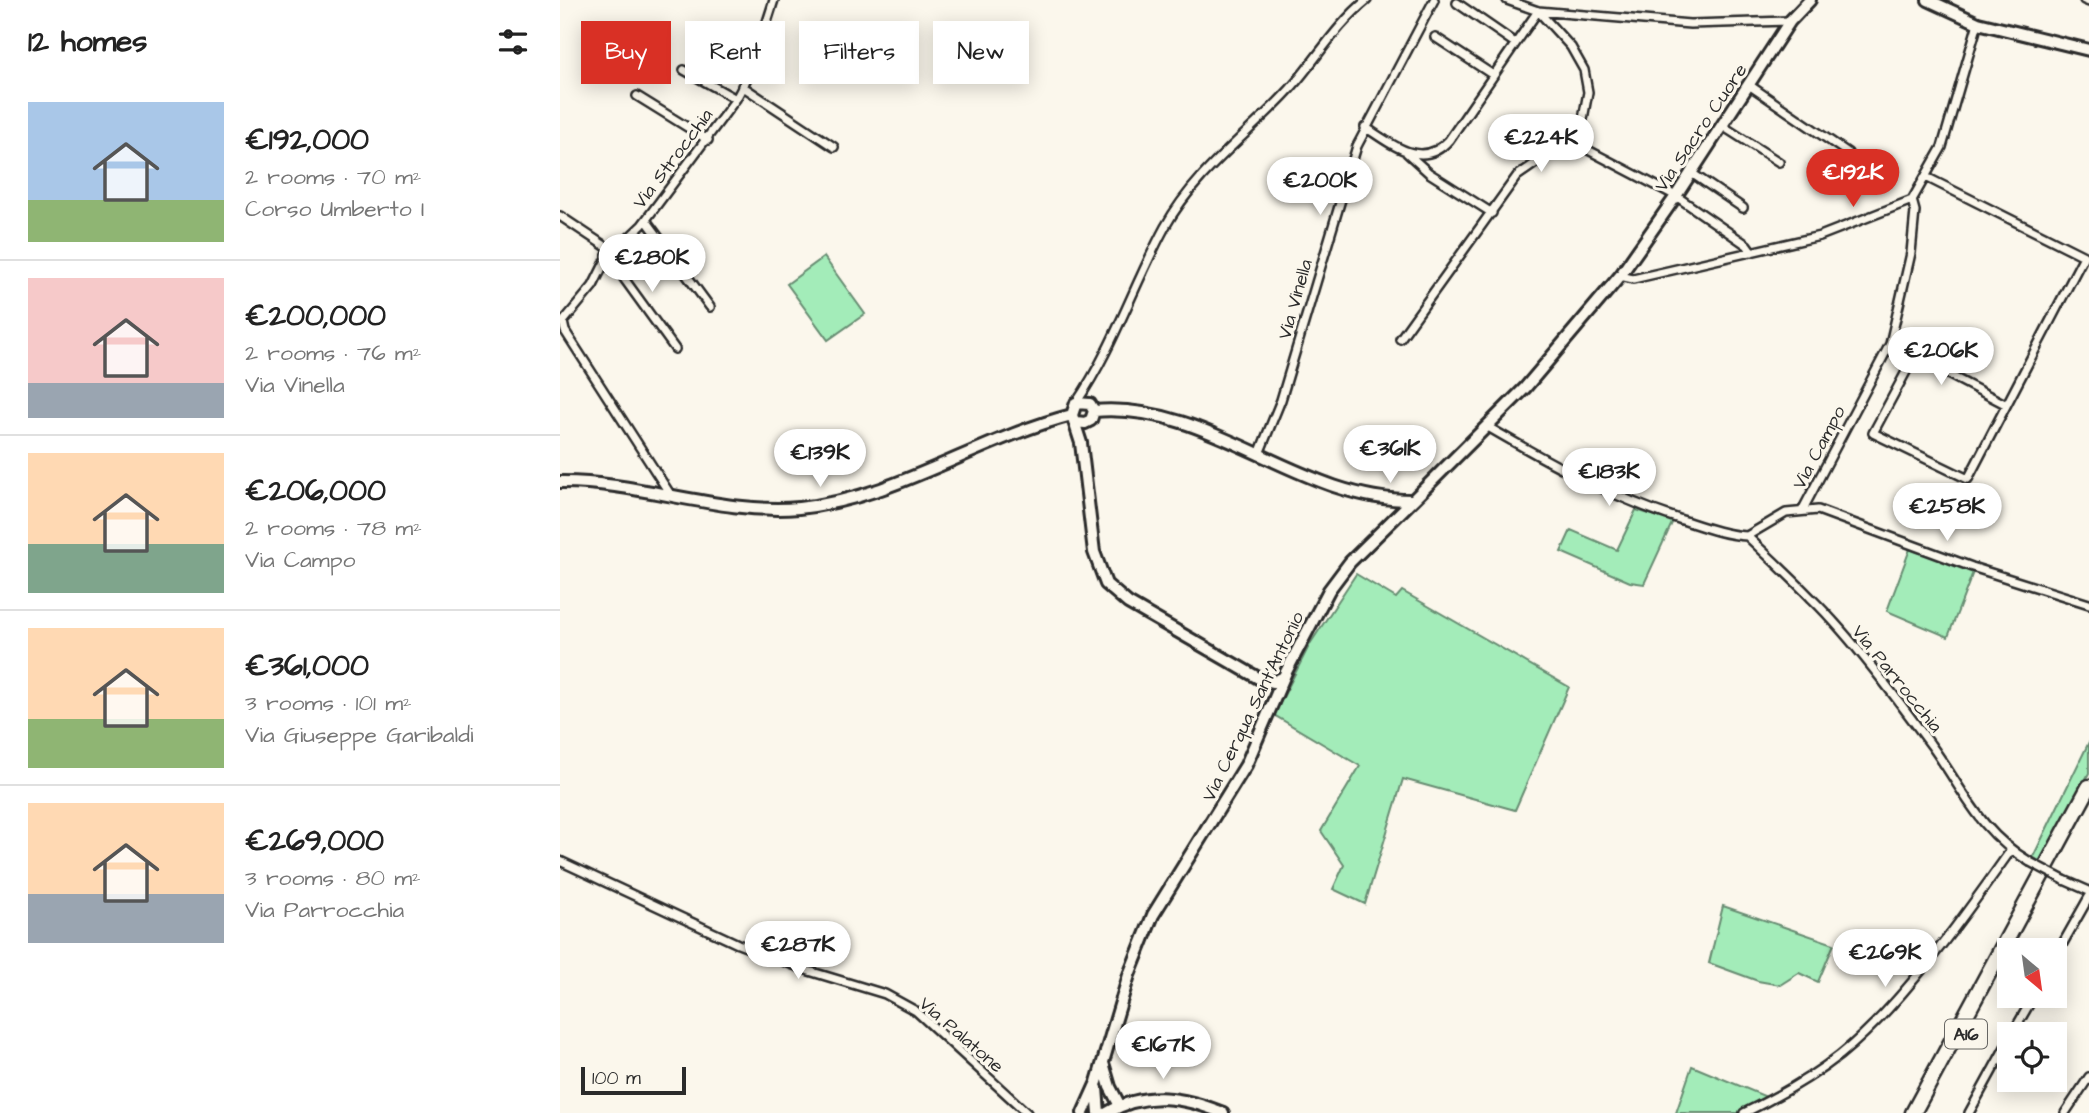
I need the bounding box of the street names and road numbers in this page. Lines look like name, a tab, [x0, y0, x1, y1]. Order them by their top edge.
street label: Via Sacro Cuore	[1648, 58, 1754, 197]
street label: Via Strocchia	[627, 103, 720, 215]
street label: Via Vinella	[1271, 256, 1320, 343]
street label: Via Campo	[1786, 401, 1853, 494]
street label: Via Cerqua Sant'Antonio	[1196, 607, 1311, 806]
street label: Via Parrocchia	[1845, 619, 1949, 739]
street label: Via Palatone	[913, 991, 1009, 1080]
road number: A16	[1945, 1020, 1987, 1049]

